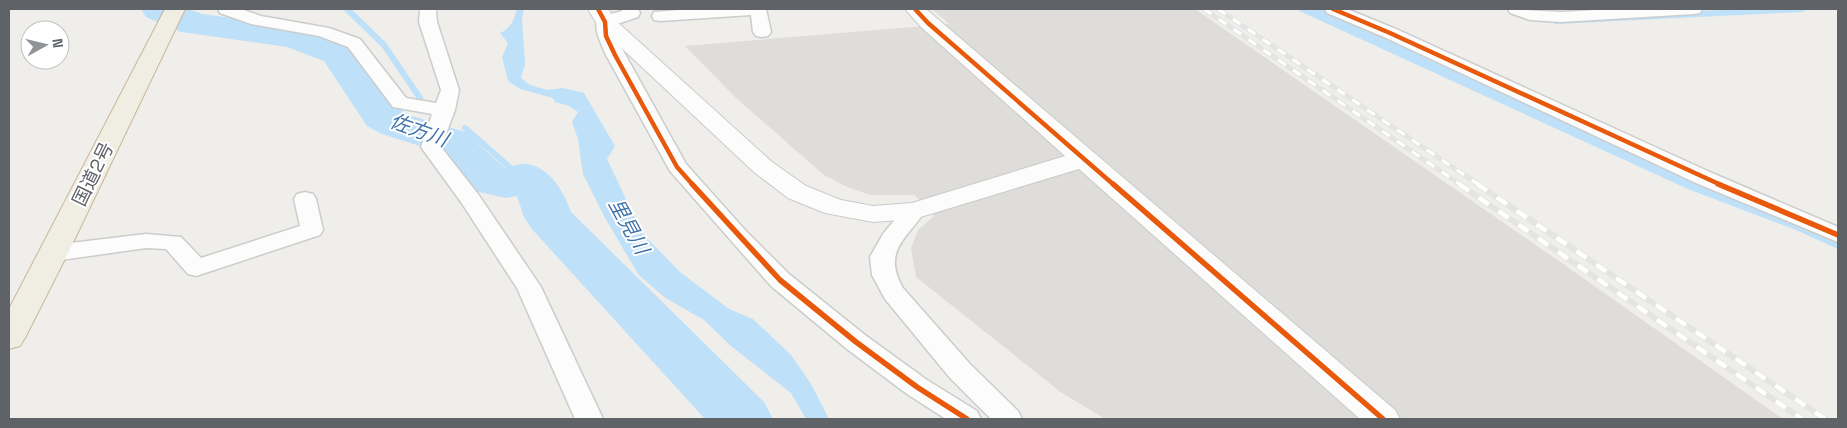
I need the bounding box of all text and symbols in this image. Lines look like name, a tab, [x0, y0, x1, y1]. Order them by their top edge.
north arrow	[20, 20, 70, 70]
text: N	[48, 37, 67, 49]
water label: 佐方川	[386, 108, 454, 153]
street label: 国道2号	[67, 138, 119, 210]
water label: 里見川	[603, 193, 656, 260]

